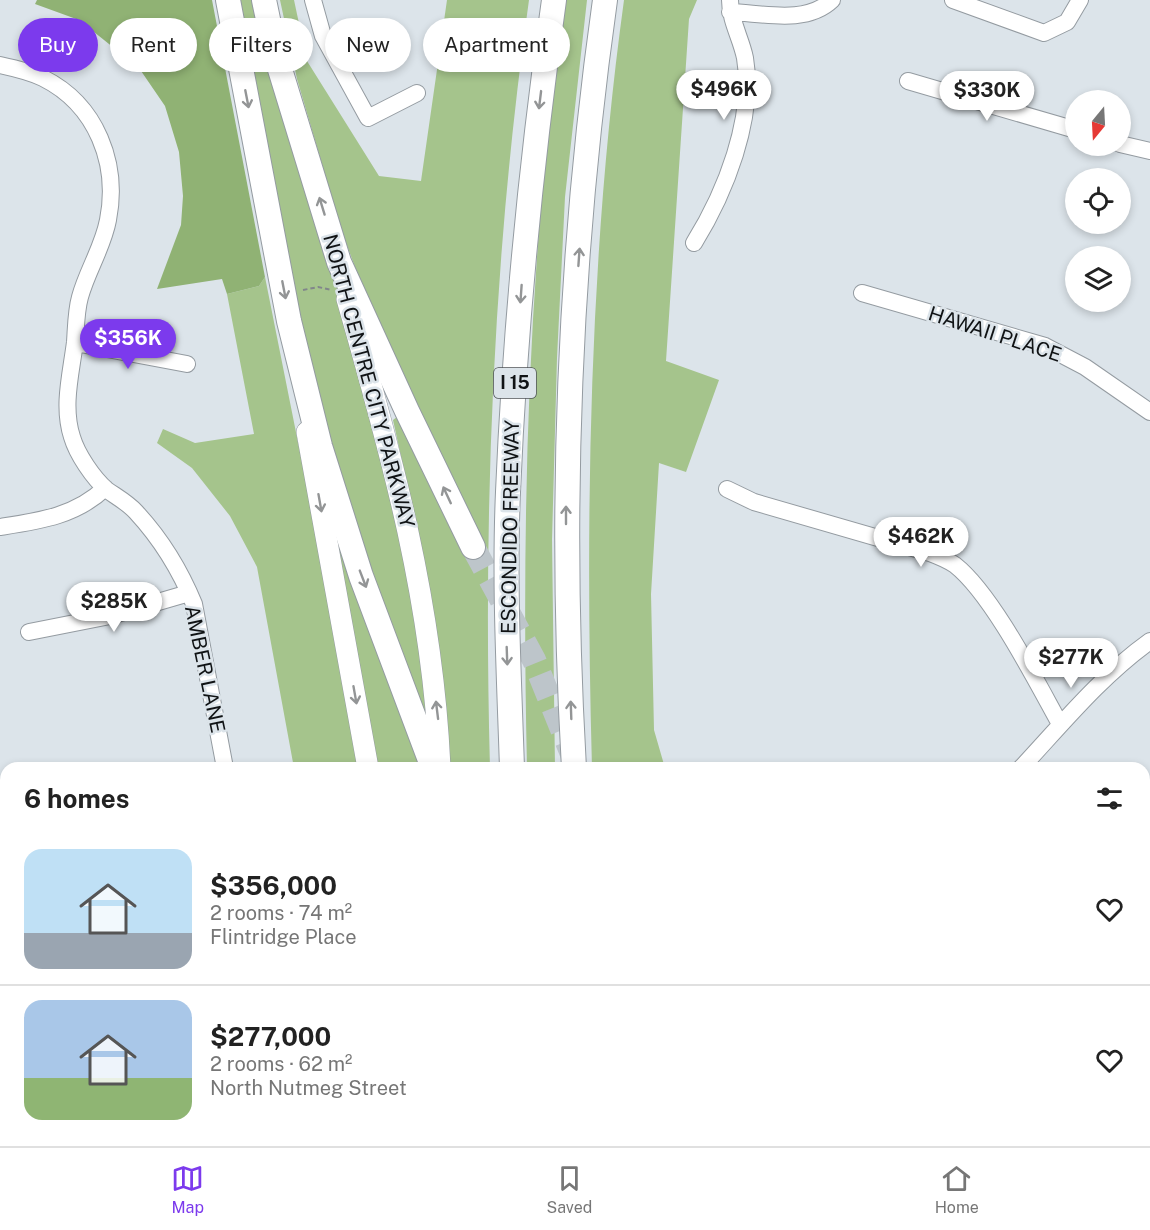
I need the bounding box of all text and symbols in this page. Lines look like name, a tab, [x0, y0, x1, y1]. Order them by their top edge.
chip: Buy	[18, 18, 98, 72]
chip: Rent	[110, 18, 197, 72]
chip: Filters	[209, 18, 313, 72]
chip: New	[325, 18, 411, 72]
chip: Apartment	[423, 18, 570, 72]
pin: $496K	[682, 70, 766, 121]
pin: $330K	[945, 71, 1029, 122]
text: $496K	[690, 77, 758, 101]
text: $330K	[953, 78, 1021, 102]
one-way arrow	[242, 88, 253, 108]
one-way arrow	[535, 89, 546, 109]
north arrow	[1065, 90, 1131, 156]
map controls	[1065, 90, 1131, 312]
button: locate	[1065, 168, 1131, 234]
one-way arrow	[316, 197, 327, 216]
street label: NORTH CENTRE CITY PARKWAY	[318, 232, 420, 530]
button: layers	[1065, 246, 1131, 312]
one-way arrow	[574, 248, 585, 268]
one-way arrow	[278, 280, 289, 300]
one-way arrow	[515, 283, 526, 303]
street label: HAWAII PLACE	[925, 301, 1065, 367]
pin: $356K	[86, 319, 170, 370]
text: $356K	[94, 326, 162, 350]
road number: I 15	[494, 368, 536, 398]
street label: ESCONDIDO FREEWAY	[496, 420, 524, 634]
one-way arrow	[441, 486, 452, 504]
one-way arrow	[314, 493, 325, 513]
one-way arrow	[560, 505, 572, 525]
pin: $462K	[879, 517, 963, 568]
text: $462K	[888, 524, 954, 548]
one-way arrow	[358, 570, 369, 588]
pin: $285K	[72, 582, 156, 633]
text: $285K	[80, 589, 148, 613]
street label: AMBER LANE	[180, 603, 230, 735]
pin: $277K	[1029, 638, 1113, 689]
text: $277K	[1038, 645, 1104, 669]
one-way arrow	[502, 646, 513, 666]
one-way arrow	[349, 685, 360, 705]
one-way arrow	[431, 700, 442, 720]
one-way arrow	[565, 700, 576, 720]
icon: filters	[1093, 782, 1126, 815]
text: 6 homes	[24, 783, 129, 814]
text: $356,000	[210, 870, 337, 901]
icon: home	[72, 873, 144, 945]
icon: heart	[1093, 893, 1126, 926]
text: 2 rooms · 74 m²	[210, 901, 352, 925]
text: Flintridge Place	[210, 925, 357, 949]
text: $277,000	[210, 1021, 331, 1052]
icon: home	[72, 1024, 144, 1096]
icon: heart	[1093, 1044, 1126, 1077]
text: 2 rooms · 62 m²	[210, 1052, 352, 1076]
text: North Nutmeg Street	[210, 1076, 407, 1100]
tab: Map	[171, 1162, 204, 1217]
tab: Saved	[547, 1162, 592, 1217]
tab: Home	[935, 1162, 979, 1217]

